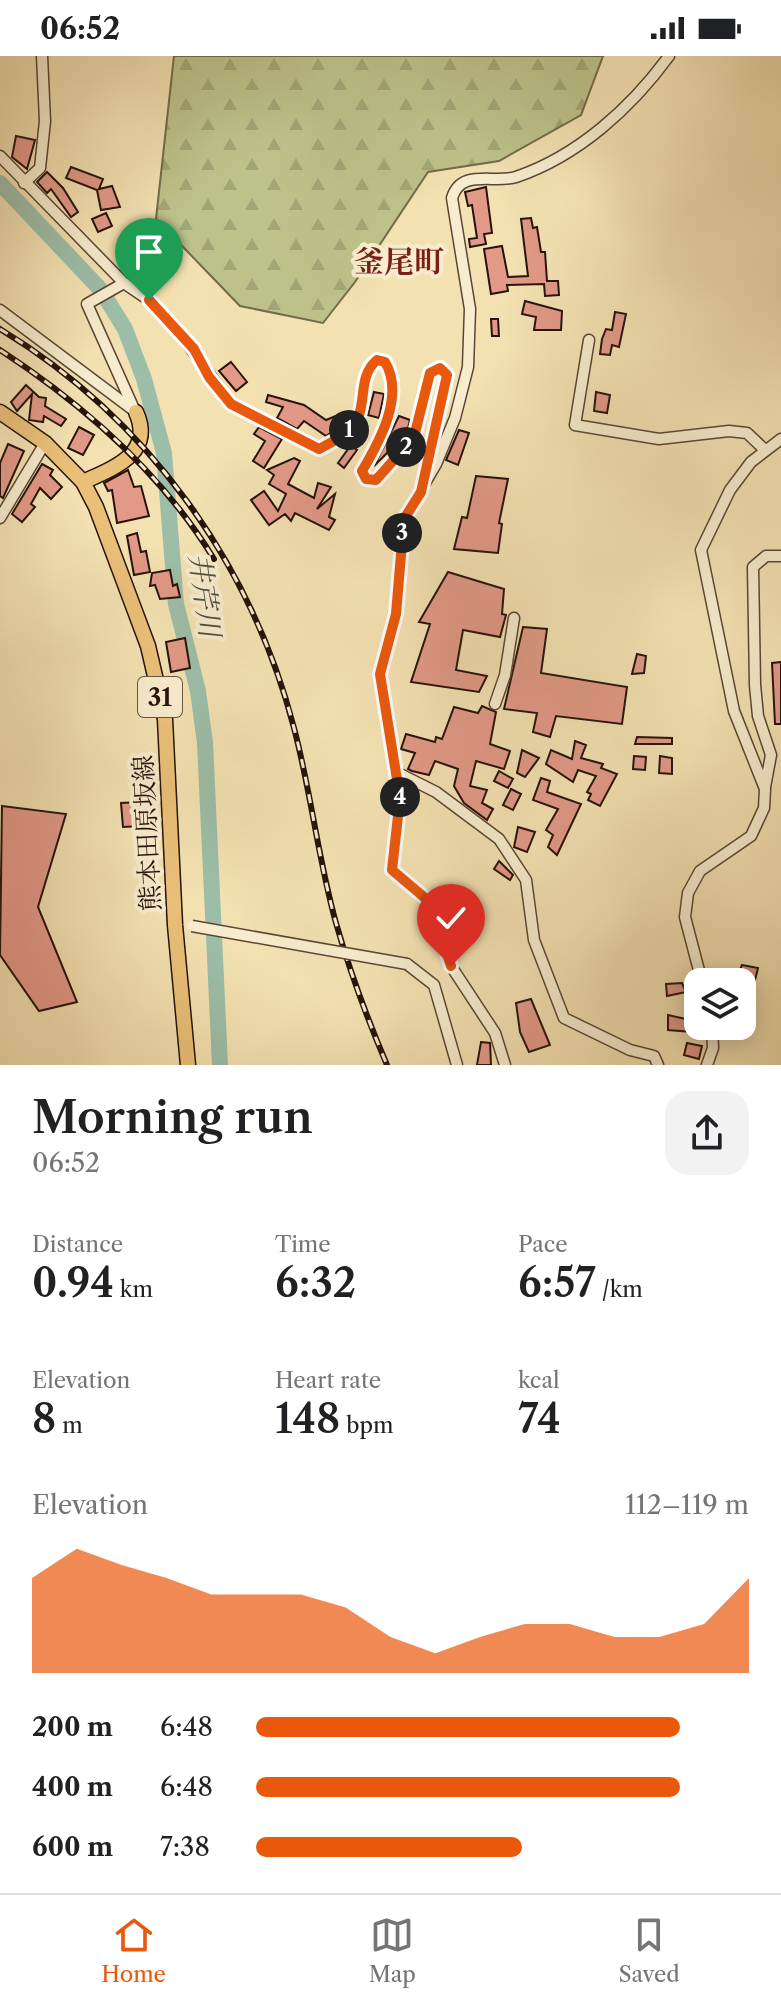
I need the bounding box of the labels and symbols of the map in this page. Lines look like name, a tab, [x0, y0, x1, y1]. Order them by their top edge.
pin	[115, 218, 183, 300]
district label: 釜尾町	[354, 243, 444, 280]
pin: 1	[329, 410, 369, 450]
pin: 2	[386, 427, 426, 467]
pin: 3	[382, 513, 422, 553]
water label: 井芹川	[182, 551, 228, 642]
road number: 31	[138, 677, 182, 717]
street label: 熊本田原坂線	[127, 754, 167, 912]
pin: 4	[380, 777, 420, 817]
pin	[417, 884, 485, 966]

